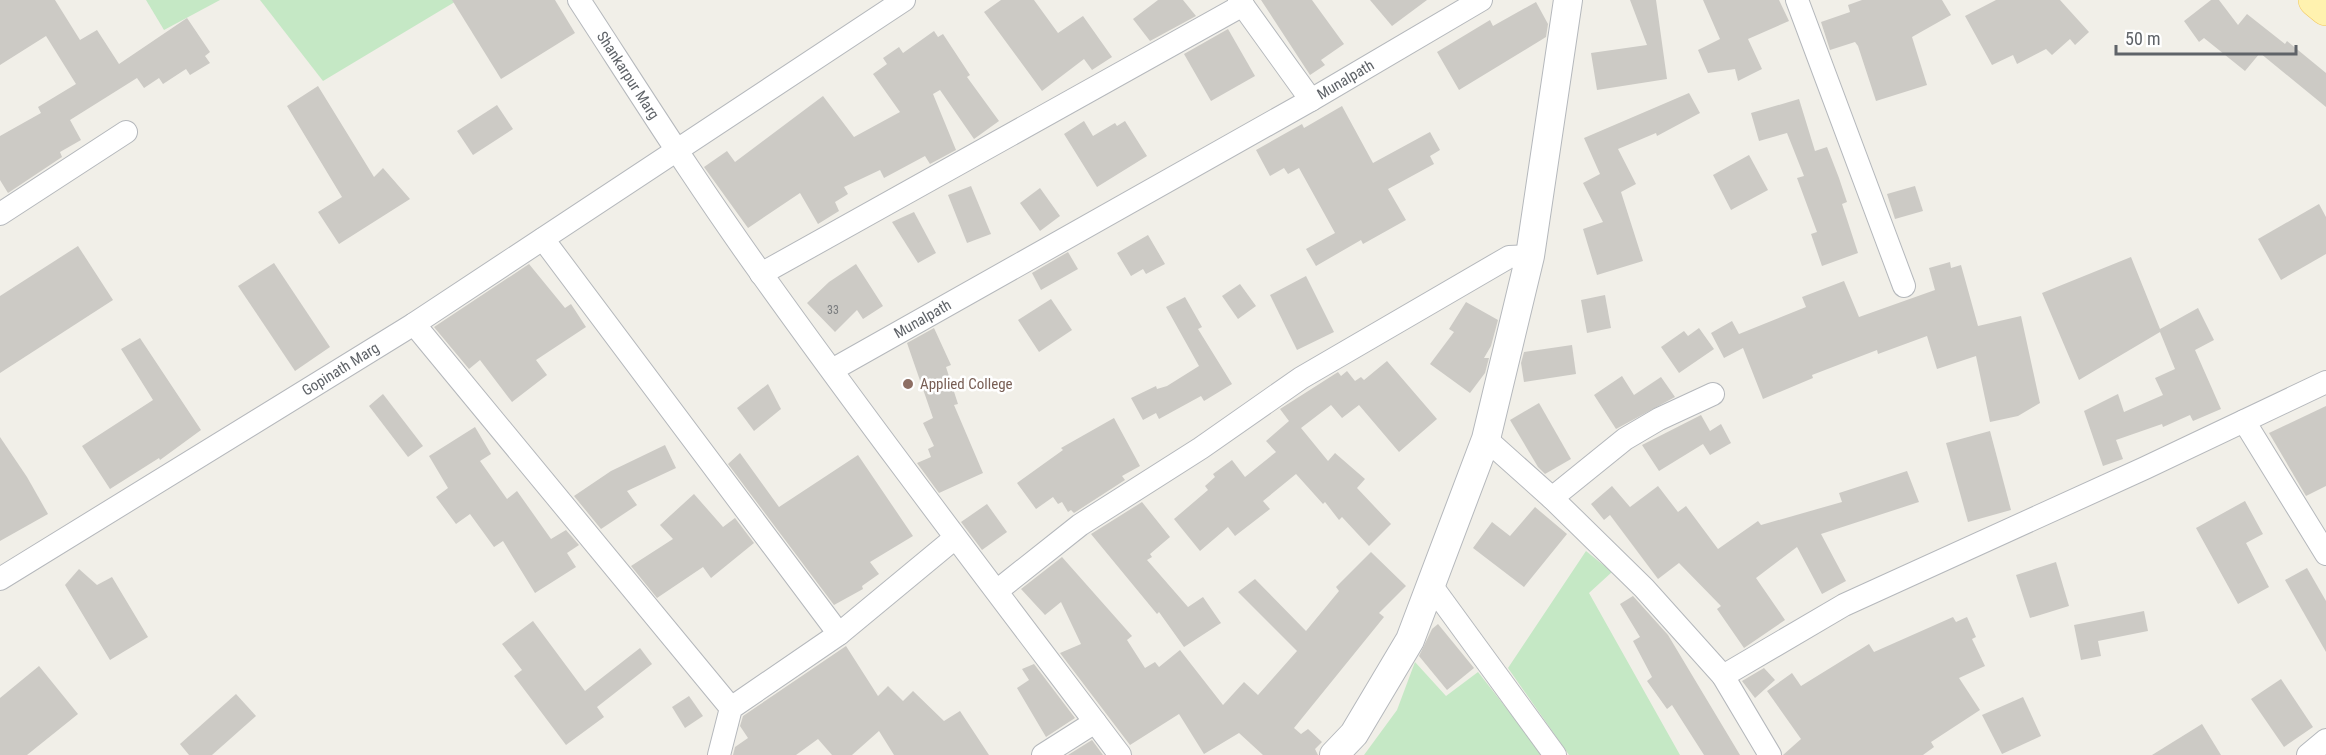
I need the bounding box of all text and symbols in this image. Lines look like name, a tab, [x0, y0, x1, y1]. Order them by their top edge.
scale bar	[2116, 18, 2296, 56]
street label: Shankarpur Marg	[593, 28, 663, 123]
text: 50 m	[2125, 28, 2160, 49]
street label: Munalpath	[1314, 56, 1377, 103]
street label: Munalpath	[891, 296, 954, 342]
house number: 33	[827, 303, 839, 317]
street label: Gopinath Marg	[299, 339, 382, 400]
place label: Applied College	[920, 375, 1013, 393]
marker: Applied College	[901, 377, 915, 391]

